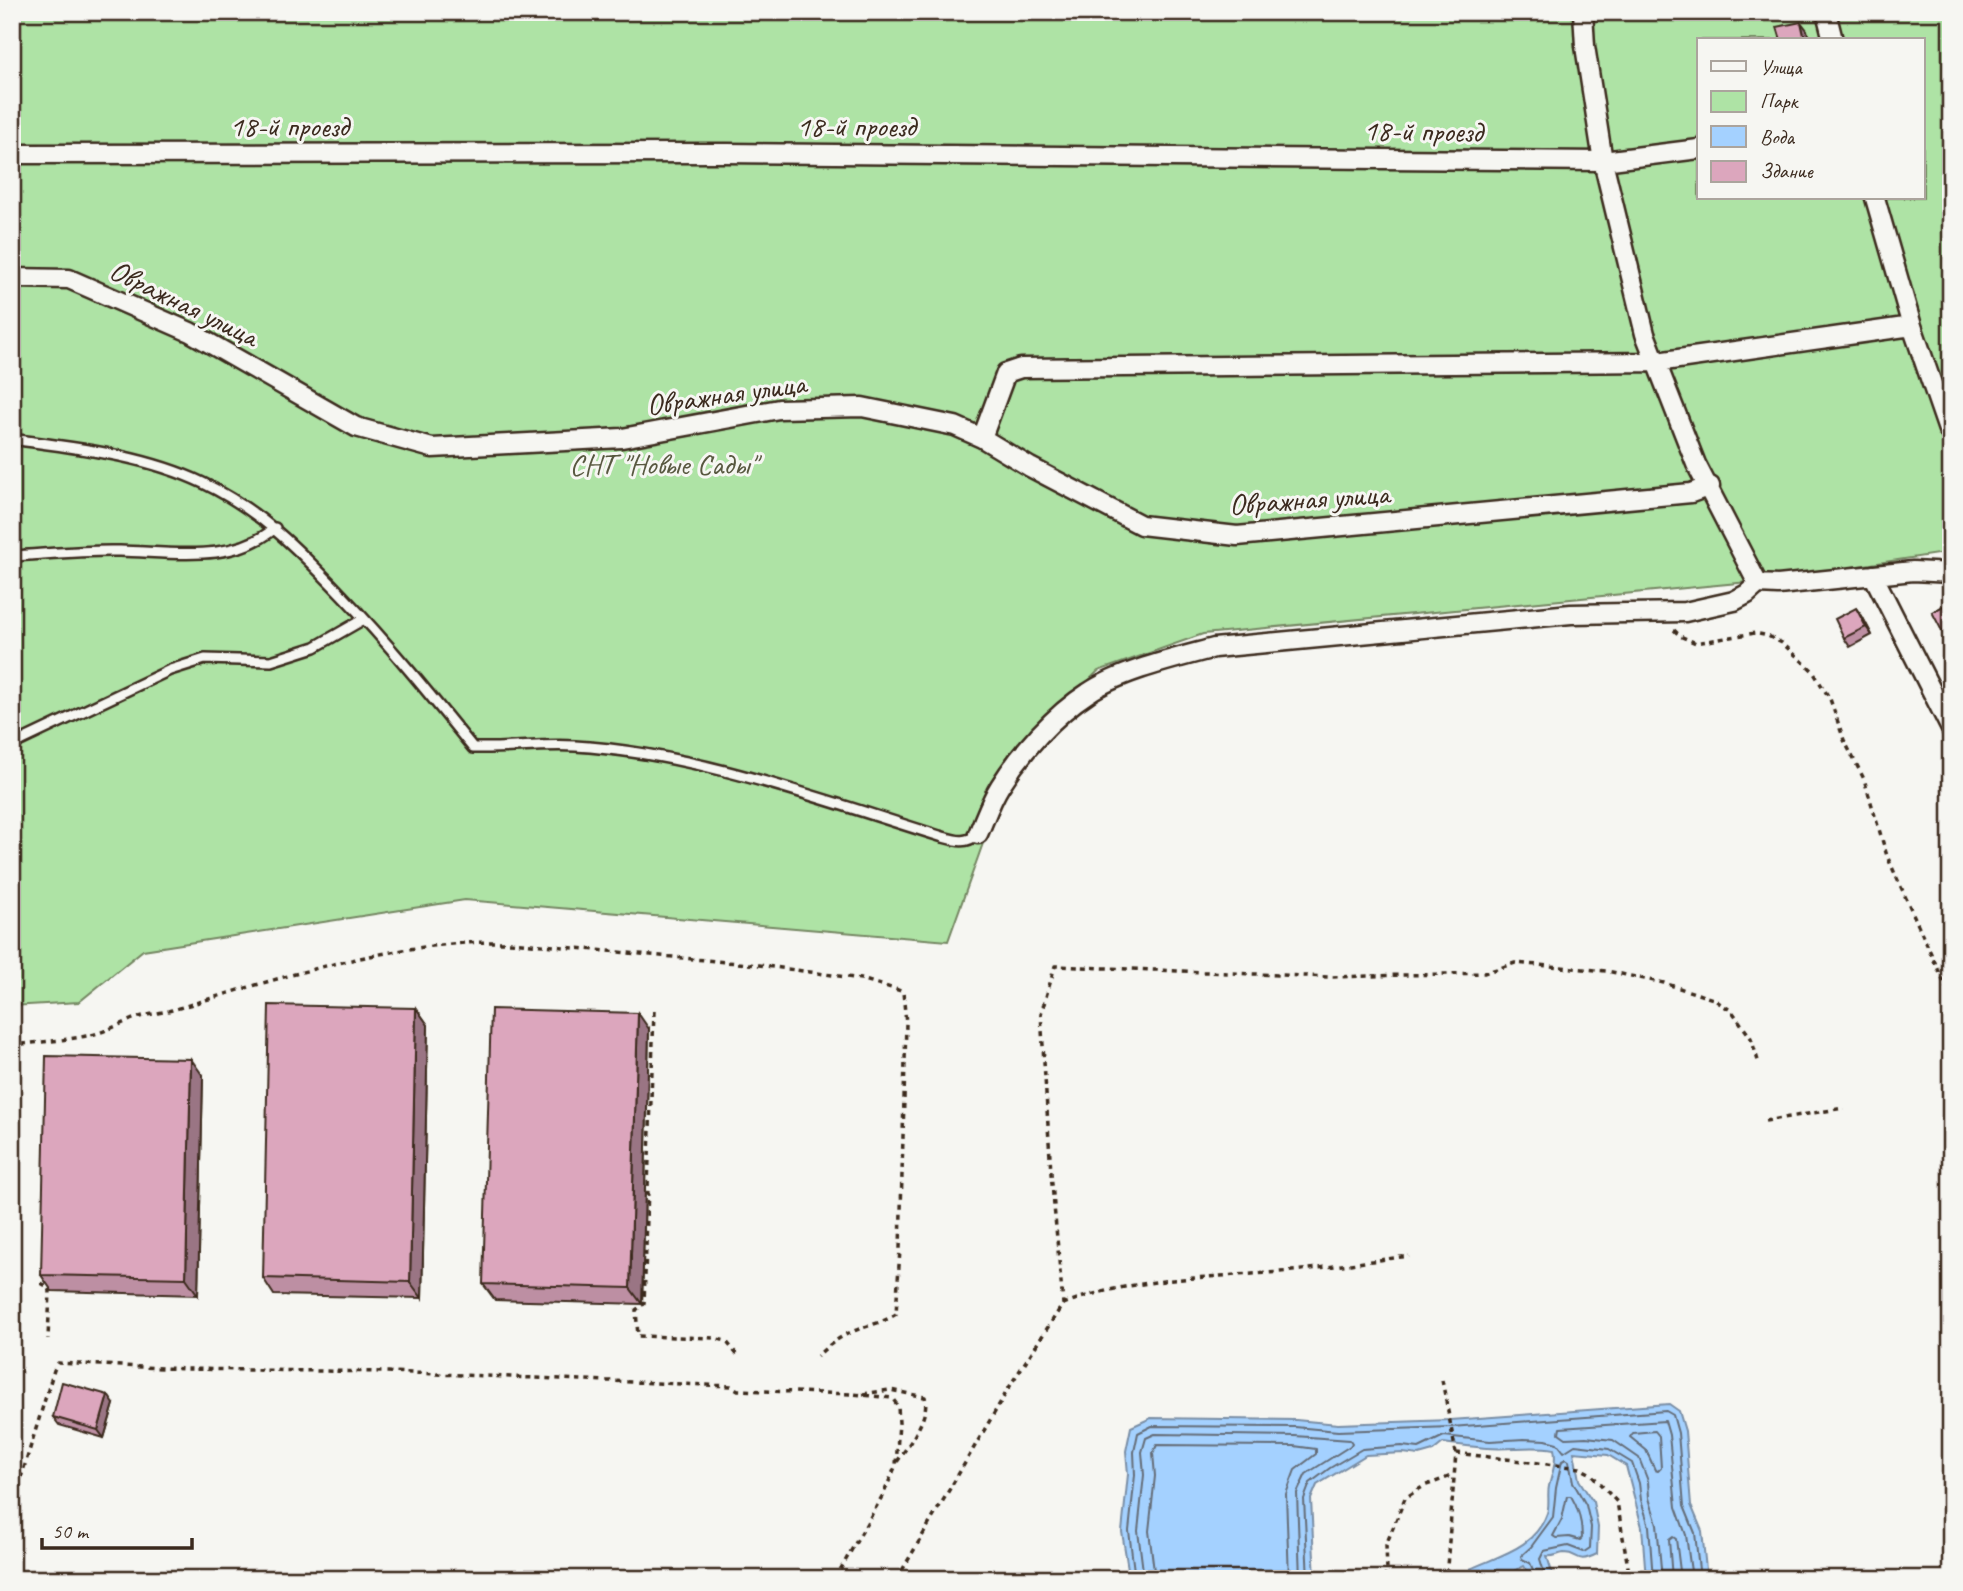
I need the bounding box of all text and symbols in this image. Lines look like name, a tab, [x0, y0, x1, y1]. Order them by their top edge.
legend	[1697, 38, 1924, 200]
text: Улица	[1760, 54, 1803, 80]
text: Парк	[1760, 88, 1800, 114]
street label: 18-й проезд	[230, 107, 351, 145]
street label: 18-й проезд	[797, 107, 918, 145]
street label: 18-й проезд	[1363, 111, 1485, 151]
text: Вода	[1760, 124, 1796, 150]
text: Здание	[1760, 158, 1814, 184]
street label: Овражная улица	[104, 251, 267, 356]
street label: Овражная улица	[644, 364, 811, 424]
park label: СНТ "Новые Сады"	[569, 445, 762, 483]
street label: Овражная улица	[1228, 474, 1393, 524]
scale bar	[42, 1507, 192, 1551]
text: 50 m	[52, 1518, 90, 1544]

